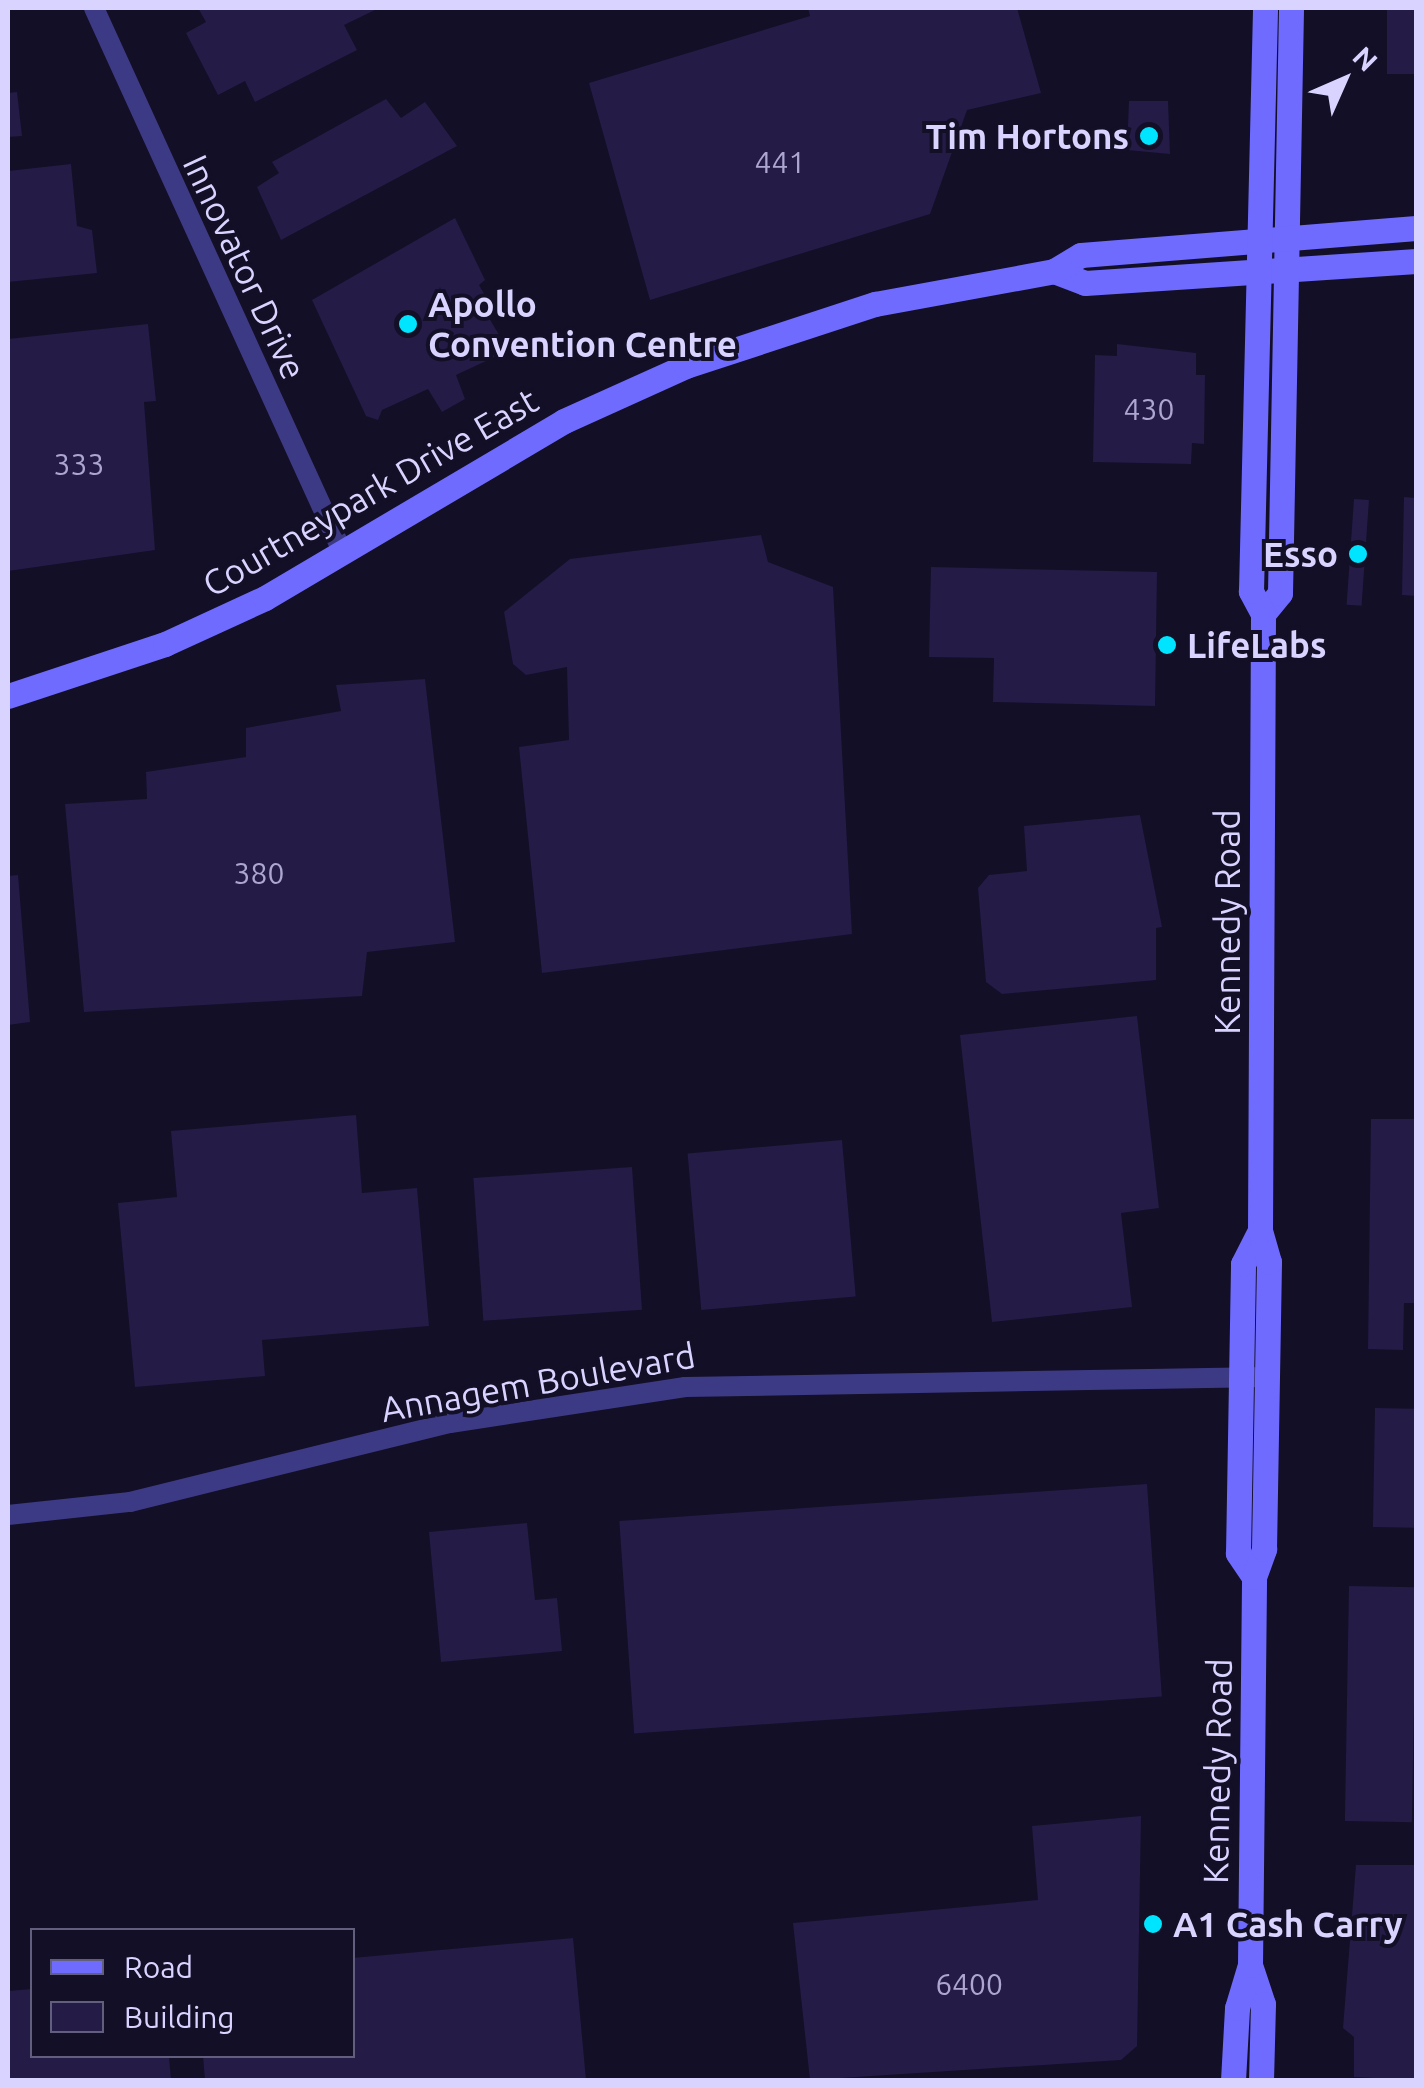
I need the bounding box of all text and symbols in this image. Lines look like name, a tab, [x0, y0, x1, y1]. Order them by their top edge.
north arrow	[1294, 30, 1394, 130]
text: N	[1347, 40, 1384, 77]
place label: Tim Hortons	[925, 115, 1129, 157]
marker: Tim Hortons	[1138, 125, 1160, 147]
house number: 441	[755, 144, 805, 180]
street label: Innovator Drive	[175, 148, 315, 386]
place label: Apollo Convention Centre	[428, 283, 737, 365]
marker: Apollo Convention Centre	[397, 313, 419, 335]
street label: Courtneypark Drive East	[195, 379, 545, 605]
house number: 430	[1124, 391, 1174, 427]
house number: 333	[54, 446, 104, 482]
place label: Esso	[1263, 533, 1338, 575]
marker: Esso	[1347, 543, 1369, 565]
place label: LifeLabs	[1187, 624, 1326, 666]
marker: LifeLabs	[1156, 634, 1178, 656]
street label: Kennedy Road	[1206, 809, 1248, 1035]
house number: 380	[234, 855, 284, 891]
street label: Annagem Boulevard	[378, 1334, 698, 1430]
street label: Kennedy Road	[1194, 1658, 1240, 1884]
place label: A1 Cash Carry	[1173, 1903, 1403, 1945]
marker: A1 Cash Carry	[1142, 1913, 1164, 1935]
legend	[30, 1928, 355, 2058]
text: Road	[124, 1950, 193, 1984]
house number: 6400	[935, 1966, 1003, 2002]
text: Building	[124, 2000, 235, 2034]

